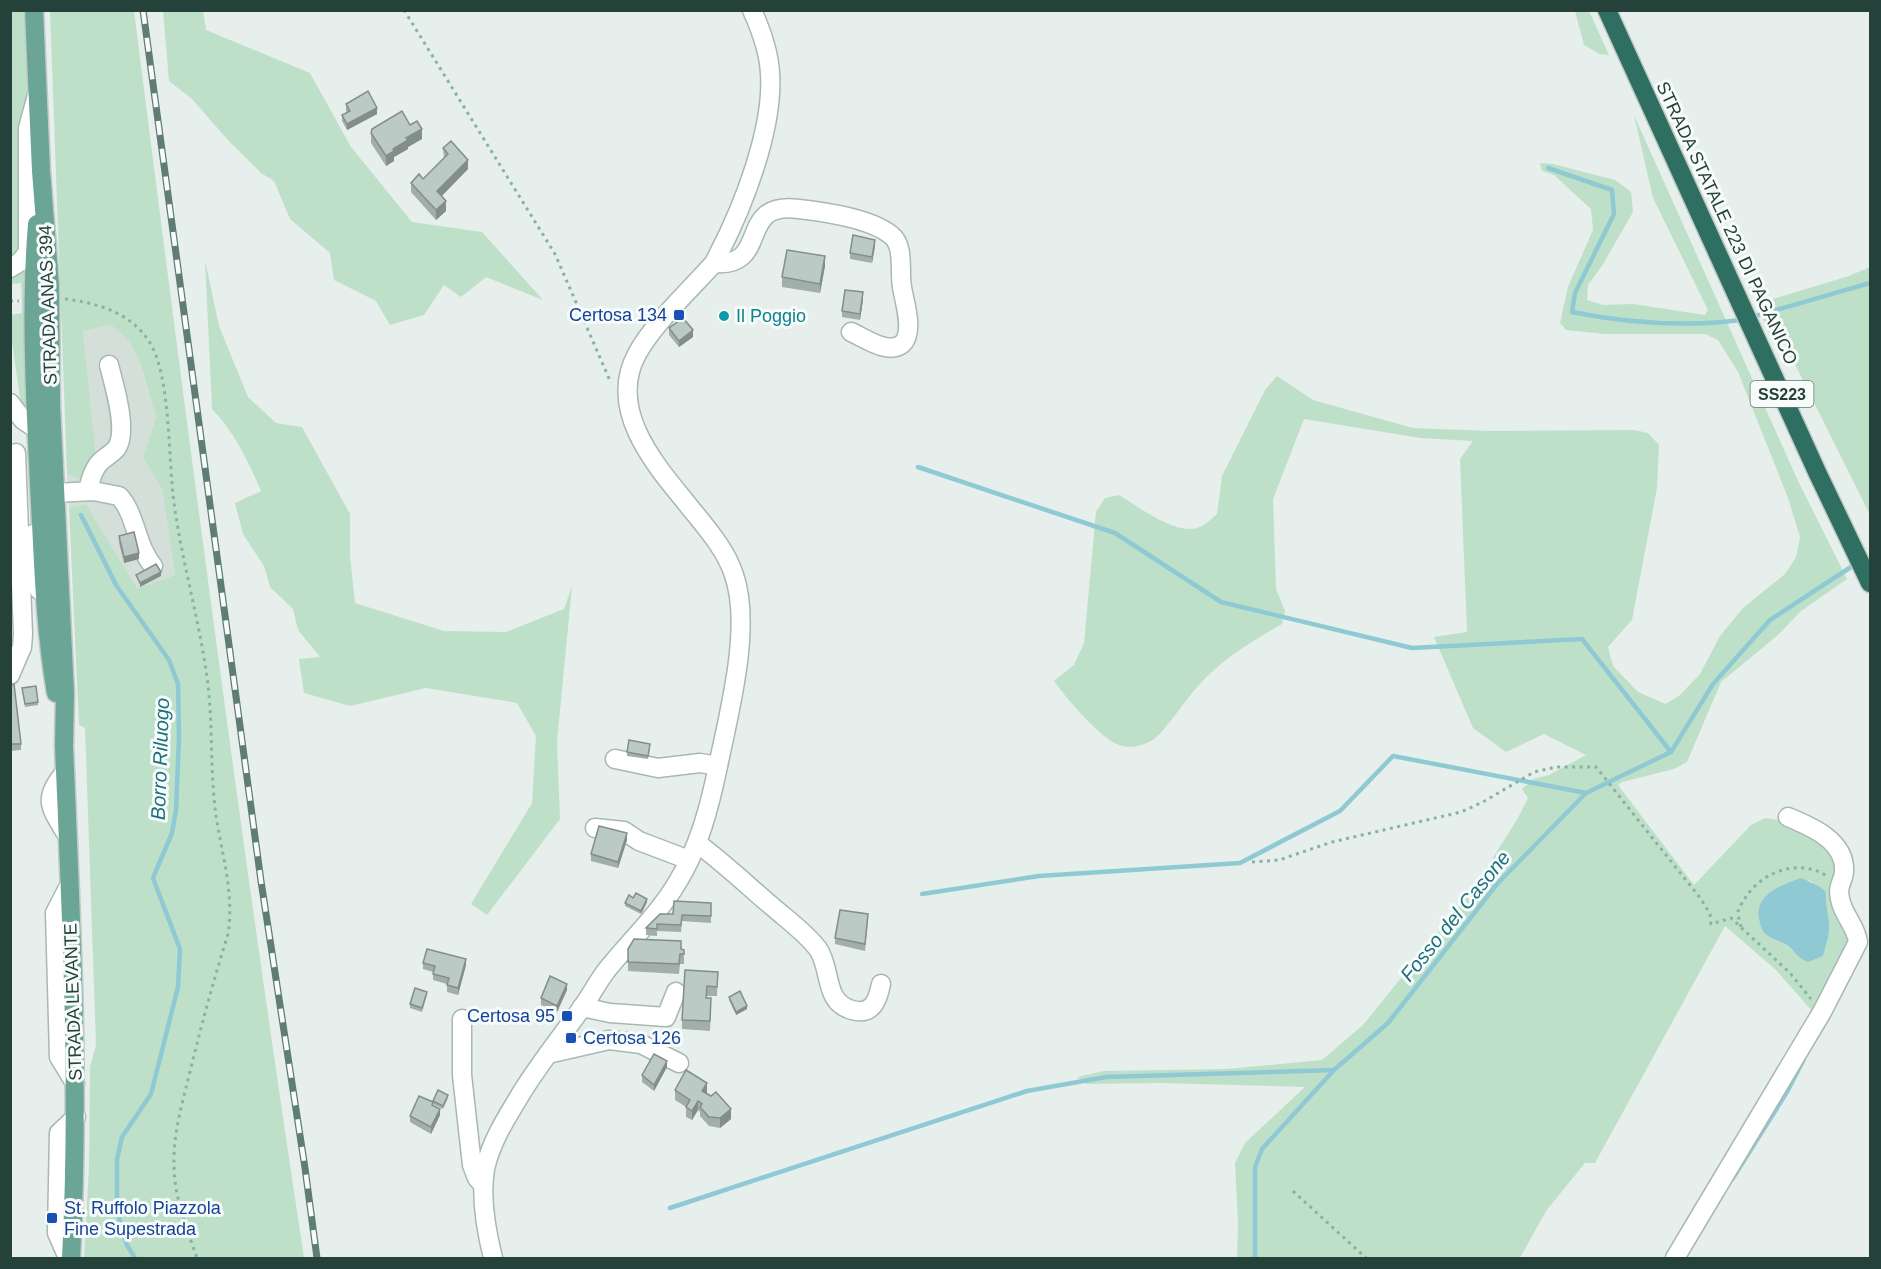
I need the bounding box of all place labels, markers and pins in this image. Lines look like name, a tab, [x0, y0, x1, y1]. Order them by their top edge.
place label: Certosa 134	[569, 305, 667, 325]
place label: Il Poggio	[736, 306, 806, 326]
marker: Certosa 134	[672, 308, 686, 322]
marker: Il Poggio	[717, 309, 731, 323]
place label: Certosa 95	[467, 1006, 555, 1026]
marker: Certosa 95	[560, 1009, 574, 1023]
place label: Certosa 126	[583, 1028, 681, 1048]
marker: Certosa 126	[564, 1031, 578, 1045]
place label: St. Ruffolo Piazzola Fine Supestrada	[64, 1198, 222, 1239]
marker: St. Ruffolo Piazzola Fine Supestrada	[45, 1211, 59, 1225]

